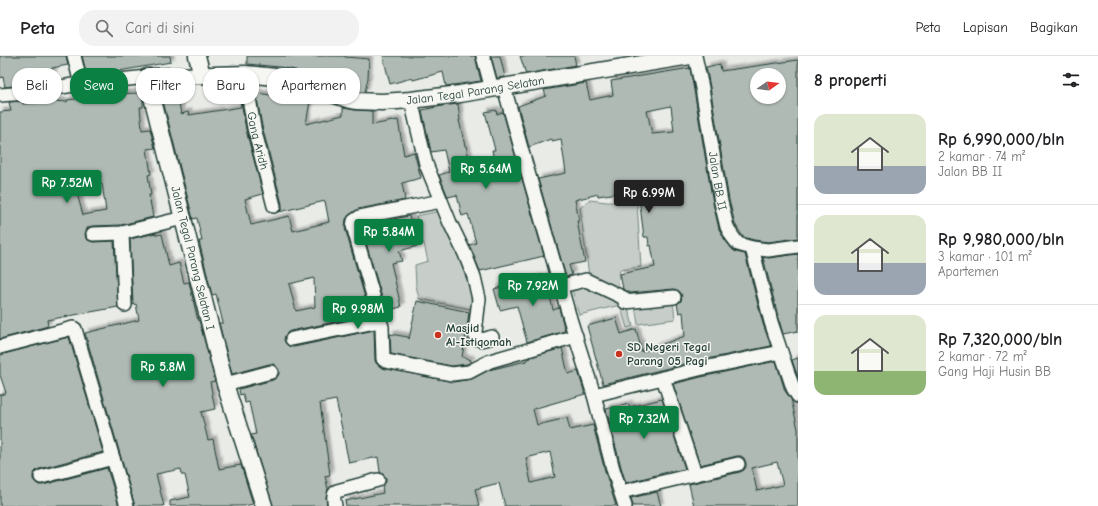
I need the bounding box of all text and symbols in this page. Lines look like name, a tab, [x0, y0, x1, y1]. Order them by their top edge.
search box	[79, 10, 359, 46]
text: Peta	[20, 17, 55, 39]
icon: search	[93, 17, 115, 39]
text: Cari di sini	[125, 19, 194, 37]
text: Peta	[916, 19, 941, 36]
text: Lapisan	[963, 19, 1008, 36]
text: Bagikan	[1030, 19, 1078, 36]
chip: Beli	[12, 68, 62, 104]
chip: Sewa	[70, 68, 128, 104]
chip: Filter	[136, 68, 195, 104]
chip: Baru	[203, 68, 259, 104]
chip: Apartemen	[267, 68, 360, 104]
north arrow	[750, 68, 786, 104]
map controls	[750, 68, 786, 104]
icon: filters	[1060, 69, 1082, 91]
text: 8 properti	[814, 71, 887, 90]
street label: Jalan Tegal Parang Selatan	[406, 73, 545, 107]
street label: Gang Aridh	[244, 111, 271, 171]
icon: home	[846, 130, 894, 178]
text: Rp 6,990,000/bln	[938, 130, 1065, 149]
text: 2 kamar · 74 m²	[938, 149, 1025, 164]
street label: Jalan BB II	[706, 150, 730, 212]
pin: Rp 5.64M	[445, 156, 527, 190]
text: Rp 5.64M	[460, 161, 512, 176]
text: Jalan BB II	[938, 164, 1002, 179]
pin: Rp 7.52M	[26, 170, 108, 204]
text: Rp 7.52M	[41, 175, 93, 190]
pin: Rp 6.99M	[608, 180, 690, 214]
street label: Jalan Tegal Parang Selatan I	[168, 185, 218, 332]
text: Rp 6.99M	[623, 185, 675, 200]
pin: Rp 5.84M	[348, 219, 430, 253]
text: Rp 5.84M	[363, 224, 415, 239]
text: Rp 9,980,000/bln	[938, 230, 1064, 249]
icon: home	[846, 231, 894, 279]
text: 3 kamar · 101 m²	[938, 249, 1032, 264]
text: Apartemen	[938, 264, 999, 279]
pin: Rp 7.92M	[492, 273, 574, 307]
text: Rp 7.92M	[508, 278, 558, 293]
pin: Rp 9.98M	[317, 296, 399, 330]
text: Rp 9.98M	[332, 301, 384, 316]
place label: Masjid Al-Istiqomah	[446, 321, 512, 349]
marker: Masjid Al-Istiqomah	[433, 330, 443, 340]
text: Rp 7,320,000/bln	[938, 330, 1062, 349]
icon: home	[846, 331, 894, 379]
place label: SD Negeri Tegal Parang 05 Pagi	[627, 340, 710, 368]
marker: SD Negeri Tegal Parang 05 Pagi	[614, 349, 624, 359]
text: 2 kamar · 72 m²	[938, 349, 1027, 364]
pin: Rp 5.8M	[126, 354, 200, 388]
text: Rp 5.8M	[140, 359, 186, 374]
text: Gang Haji Husin BB	[938, 364, 1051, 379]
pin: Rp 7.32M	[603, 406, 685, 440]
text: Rp 7.32M	[619, 411, 669, 426]

